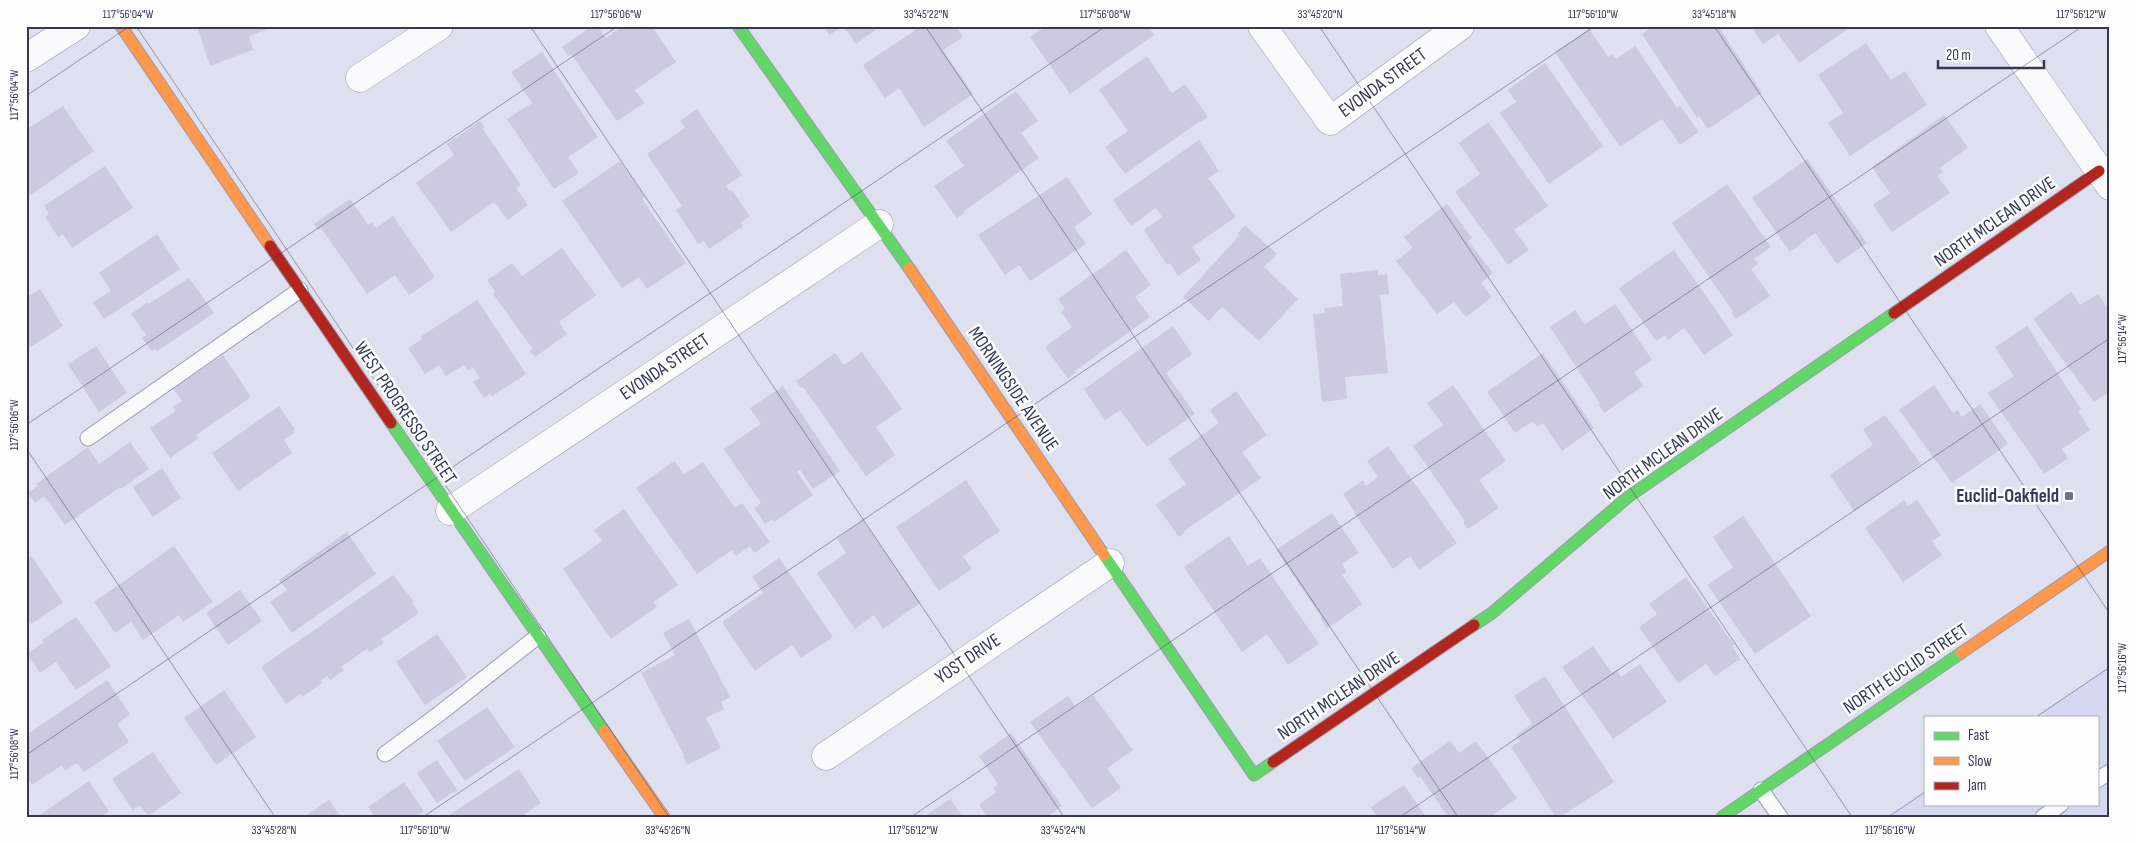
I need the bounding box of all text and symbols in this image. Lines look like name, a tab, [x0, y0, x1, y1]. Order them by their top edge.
text: 117°56'04"W	[103, 7, 154, 22]
text: 117°56'06"W	[590, 7, 642, 22]
text: 33°45'22"N	[904, 7, 948, 22]
text: 117°56'08"W	[1080, 7, 1131, 22]
text: 33°45'20"N	[1297, 7, 1343, 22]
text: 117°56'10"W	[1568, 7, 1618, 22]
text: 33°45'18"N	[1692, 7, 1736, 22]
text: 117°56'12"W	[2056, 7, 2106, 22]
scale bar	[1938, 38, 2045, 70]
street label: EVONDA STREET	[1334, 43, 1432, 123]
text: 20 m	[1946, 46, 1971, 65]
text: 117°56'04"W	[7, 69, 22, 120]
street label: NORTH MCLEAN DRIVE	[1930, 172, 2060, 272]
text: 117°56'14"W	[2115, 314, 2130, 364]
street label: MORNINGSIDE AVENUE	[963, 322, 1063, 456]
street label: EVONDA STREET	[616, 328, 715, 405]
street label: WEST PROGRESSO STREET	[349, 337, 461, 489]
text: 117°56'06"W	[7, 399, 22, 451]
street label: NORTH MCLEAN DRIVE	[1599, 403, 1727, 505]
place label: Euclid-Oakfield	[1956, 485, 2059, 508]
marker: Euclid-Oakfield	[2063, 490, 2075, 502]
street label: NORTH EUCLID STREET	[1839, 619, 1973, 719]
street label: YOST DRIVE	[931, 629, 1005, 689]
text: 117°56'16"W	[2115, 643, 2130, 693]
street label: NORTH MCLEAN DRIVE	[1274, 647, 1404, 745]
legend	[1924, 716, 2098, 806]
text: Fast	[1968, 726, 1990, 745]
text: 117°56'08"W	[7, 728, 22, 780]
text: Slow	[1968, 752, 1992, 771]
text: Jam	[1967, 776, 1986, 795]
text: 33°45'28"N	[252, 823, 296, 838]
text: 117°56'10"W	[400, 823, 450, 838]
text: 33°45'26"N	[646, 823, 690, 838]
text: 117°56'12"W	[888, 823, 938, 838]
text: 33°45'24"N	[1041, 823, 1085, 838]
text: 117°56'14"W	[1376, 823, 1426, 838]
text: 117°56'16"W	[1865, 823, 1915, 838]

